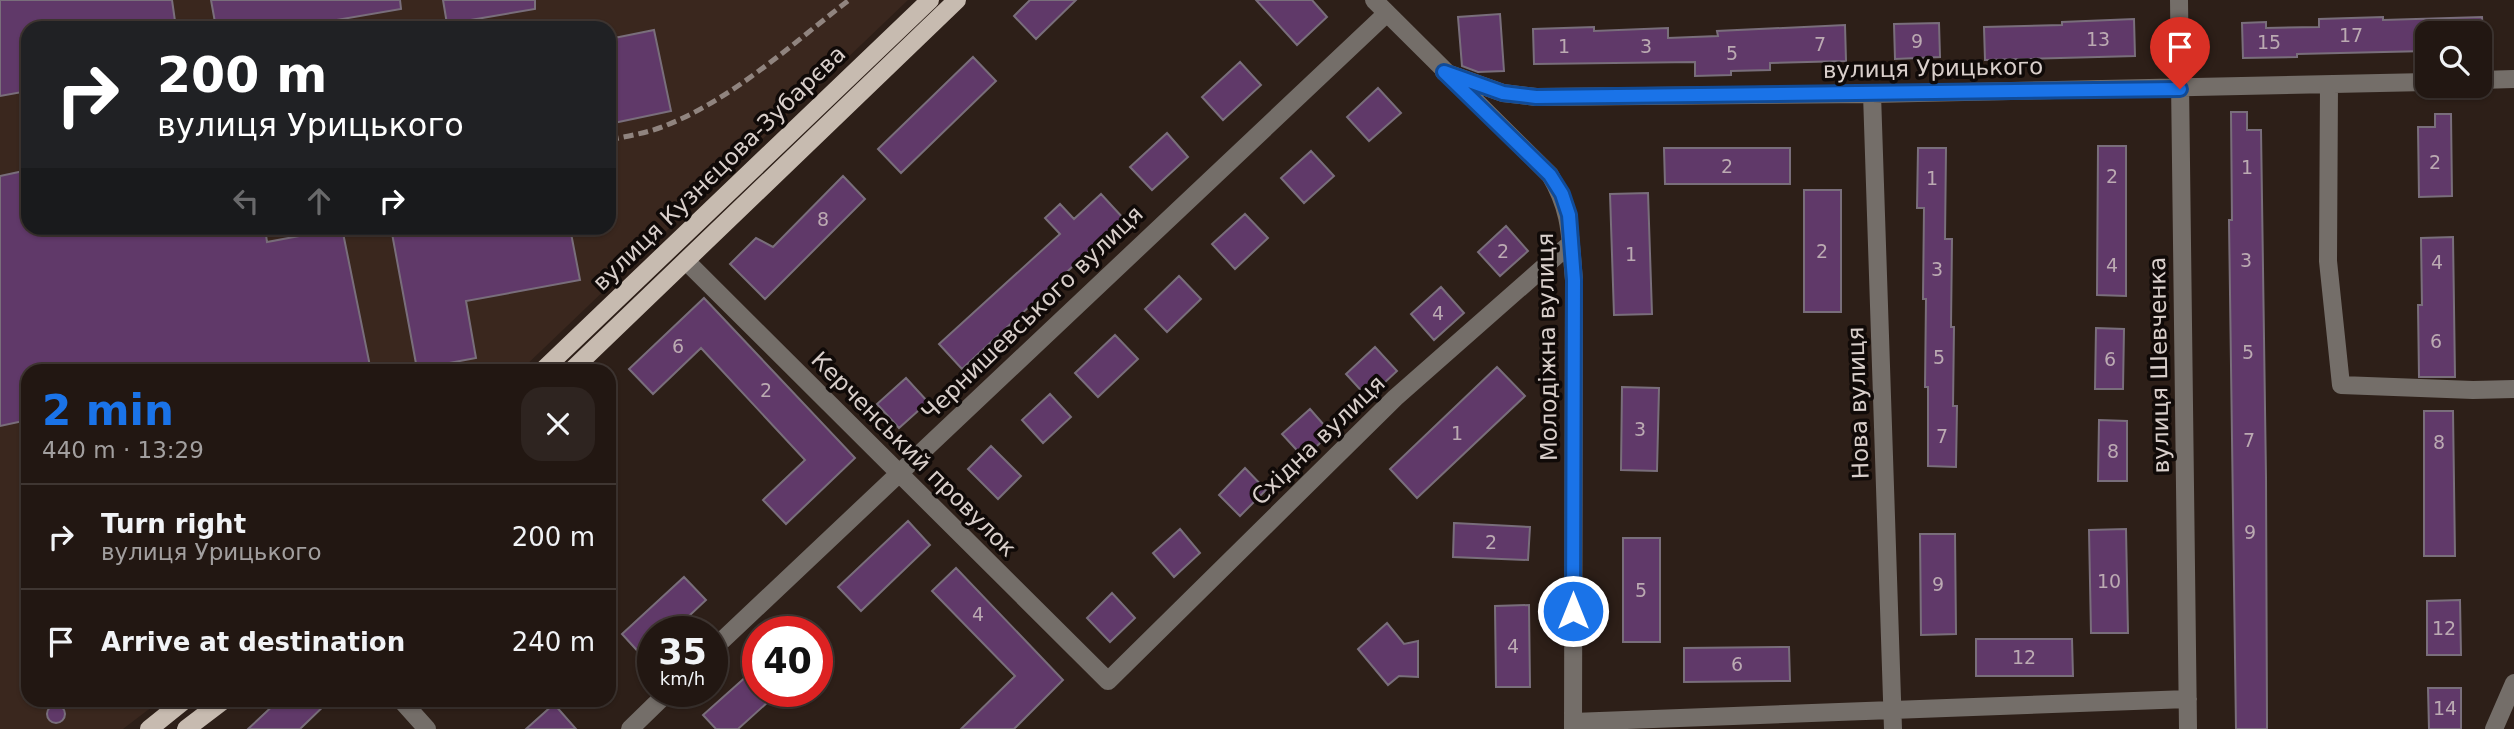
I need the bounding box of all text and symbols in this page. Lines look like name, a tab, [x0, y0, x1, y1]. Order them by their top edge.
pin	[2150, 17, 2210, 89]
map controls	[2415, 21, 2492, 98]
button: search	[2415, 21, 2492, 98]
house number: 17	[2339, 24, 2363, 46]
house number: 13	[2086, 28, 2110, 50]
icon: arrive	[2161, 28, 2199, 66]
house number: 9	[1911, 30, 1923, 52]
house number: 15	[2257, 31, 2281, 53]
house number: 7	[1814, 33, 1826, 55]
house number: 1	[1558, 35, 1570, 57]
house number: 3	[1640, 35, 1652, 57]
street label: вулиця Кузнєцова-Зубарєва	[587, 40, 851, 296]
house number: 5	[1726, 42, 1738, 64]
text: 200 m	[157, 47, 327, 104]
icon: right	[42, 49, 133, 140]
street label: вулиця Урицького	[1823, 53, 2043, 83]
text: вулиця Урицького	[157, 106, 464, 144]
house number: 2	[2429, 151, 2441, 173]
house number: 2	[1721, 155, 1733, 177]
house number: 1	[2241, 156, 2253, 178]
house number: 2	[2106, 165, 2118, 187]
house number: 1	[1926, 167, 1938, 189]
icon: left	[227, 182, 265, 220]
icon: ahead	[300, 182, 338, 220]
icon: right	[373, 182, 411, 220]
street label: Чернишевського вулиця	[916, 200, 1148, 426]
house number: 8	[817, 208, 829, 230]
street label: Молодіжна вулиця	[1532, 233, 1562, 461]
house number: 2	[1497, 240, 1509, 262]
house number: 2	[1816, 240, 1828, 262]
house number: 1	[1625, 243, 1637, 265]
house number: 3	[2240, 249, 2252, 271]
house number: 4	[2431, 251, 2443, 273]
house number: 4	[2106, 254, 2118, 276]
street label: вулиця Шевченка	[2144, 256, 2174, 474]
house number: 3	[1931, 258, 1943, 280]
house number: 4	[1432, 302, 1444, 324]
street label: Нова вулиця	[1842, 326, 1874, 480]
house number: 6	[2430, 330, 2442, 352]
house number: 6	[672, 335, 684, 357]
house number: 5	[2242, 341, 2254, 363]
street label: Керченський провулок	[806, 346, 1022, 562]
house number: 5	[1933, 346, 1945, 368]
house number: 6	[2104, 348, 2116, 370]
street label: Східна вулиця	[1246, 370, 1390, 510]
house number: 2	[760, 379, 772, 401]
text: 2 min	[42, 386, 174, 435]
button: close	[521, 387, 595, 461]
house number: 3	[1634, 418, 1646, 440]
house number: 1	[1451, 422, 1463, 444]
house number: 7	[1936, 425, 1948, 447]
house number: 7	[2243, 429, 2255, 451]
house number: 8	[2433, 431, 2445, 453]
text: 440 m · 13:29	[42, 437, 204, 463]
house number: 8	[2107, 440, 2119, 462]
text: Turn right	[101, 509, 246, 539]
icon: right	[42, 518, 80, 556]
house number: 9	[2244, 521, 2256, 543]
text: 200 m	[512, 522, 595, 552]
house number: 2	[1485, 531, 1497, 553]
text: вулиця Урицького	[101, 539, 322, 565]
house number: 10	[2097, 570, 2121, 592]
house number: 9	[1932, 573, 1944, 595]
position arrow	[1536, 574, 1610, 648]
house number: 5	[1635, 579, 1647, 601]
house number: 4	[972, 603, 984, 625]
speed limit sign: 40	[742, 616, 833, 707]
house number: 12	[2432, 617, 2456, 639]
icon: arrive	[42, 623, 80, 661]
text: Arrive at destination	[101, 627, 405, 657]
text: 240 m	[512, 627, 595, 657]
text: 35	[658, 632, 707, 672]
house number: 4	[1507, 635, 1519, 657]
house number: 12	[2012, 646, 2036, 668]
house number: 6	[1731, 653, 1743, 675]
text: km/h	[660, 668, 705, 689]
house number: 14	[2433, 697, 2457, 719]

